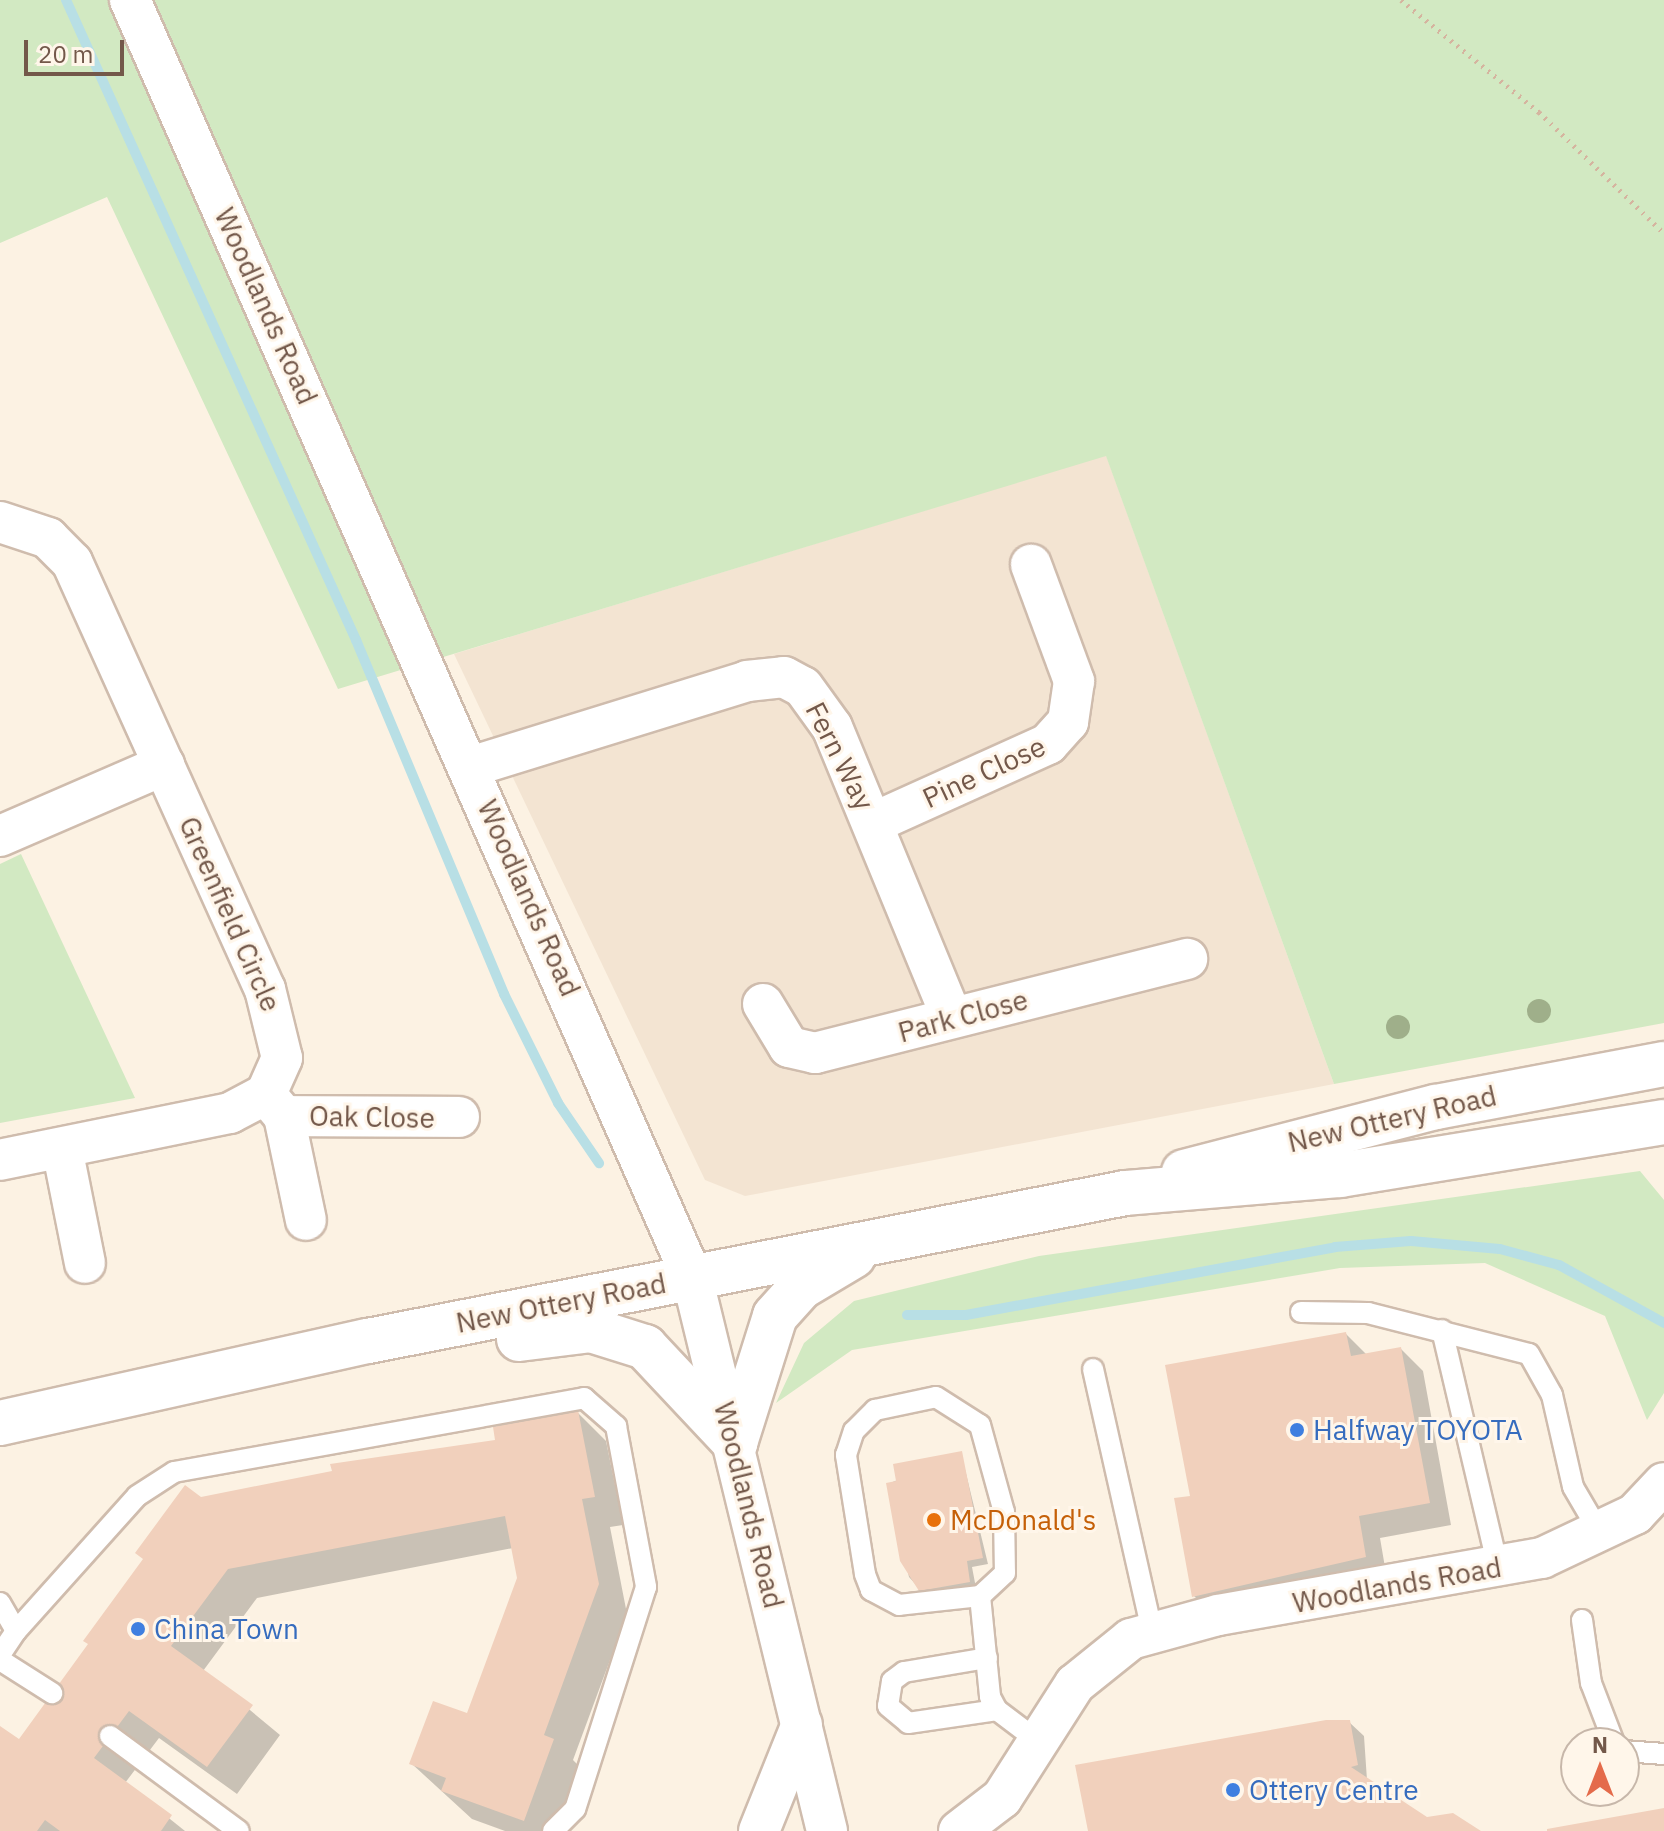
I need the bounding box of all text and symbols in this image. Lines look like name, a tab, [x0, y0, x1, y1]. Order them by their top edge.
scale bar	[28, 24, 128, 74]
text: 20 m	[38, 38, 93, 70]
street label: Woodlands Road	[208, 203, 324, 409]
street label: Fern Way	[799, 696, 881, 816]
street label: Pine Close	[917, 729, 1051, 815]
street label: Woodlands Road	[471, 795, 587, 1001]
street label: Greenfield Circle	[172, 811, 288, 1017]
street label: Park Close	[894, 983, 1032, 1049]
street label: New Ottery Road	[1284, 1079, 1500, 1159]
street label: Oak Close	[309, 1099, 435, 1135]
street label: New Ottery Road	[453, 1266, 669, 1340]
street label: Woodlands Road	[707, 1398, 791, 1612]
place label: Halfway TOYOTA	[1313, 1413, 1523, 1447]
marker: Halfway TOYOTA	[1288, 1421, 1306, 1439]
place label: McDonald's	[950, 1503, 1096, 1537]
marker: McDonald's	[925, 1511, 943, 1529]
street label: Woodlands Road	[1290, 1550, 1504, 1620]
place label: China Town	[154, 1612, 299, 1646]
marker: China Town	[129, 1620, 147, 1638]
north arrow	[1560, 1727, 1640, 1807]
text: N	[1592, 1730, 1608, 1759]
place label: Ottery Centre	[1249, 1773, 1419, 1807]
marker: Ottery Centre	[1224, 1781, 1242, 1799]

